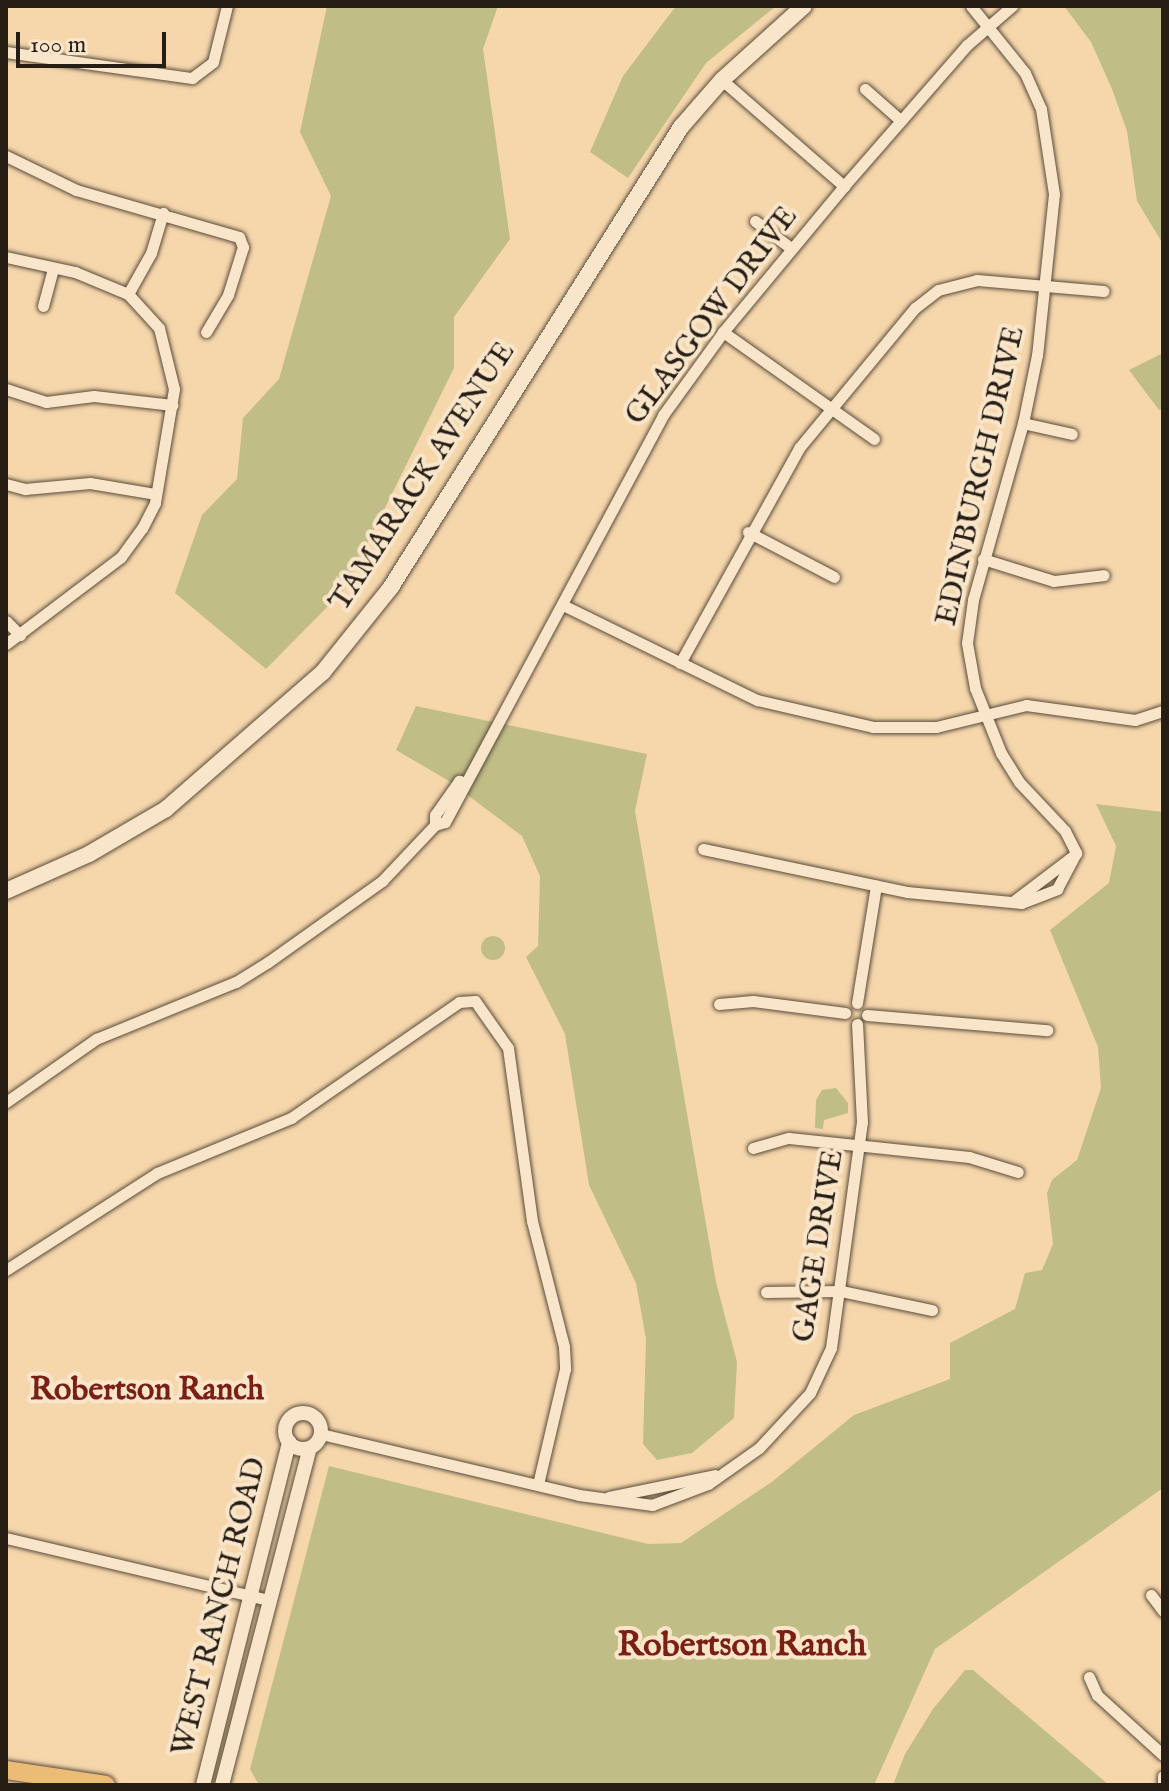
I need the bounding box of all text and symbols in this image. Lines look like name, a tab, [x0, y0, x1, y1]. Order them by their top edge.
scale bar	[20, 16, 170, 66]
text: 100 m	[30, 30, 86, 61]
street label: GLASGOW DRIVE	[618, 200, 806, 432]
street label: EDINBURGH DRIVE	[929, 323, 1033, 629]
street label: TAMARACK AVENUE	[323, 336, 523, 618]
street label: GAGE DRIVE	[786, 1147, 852, 1345]
district label: Robertson Ranch	[30, 1372, 264, 1410]
street label: WEST RANCH ROAD	[165, 1454, 275, 1760]
district label: Robertson Ranch	[618, 1626, 866, 1666]

